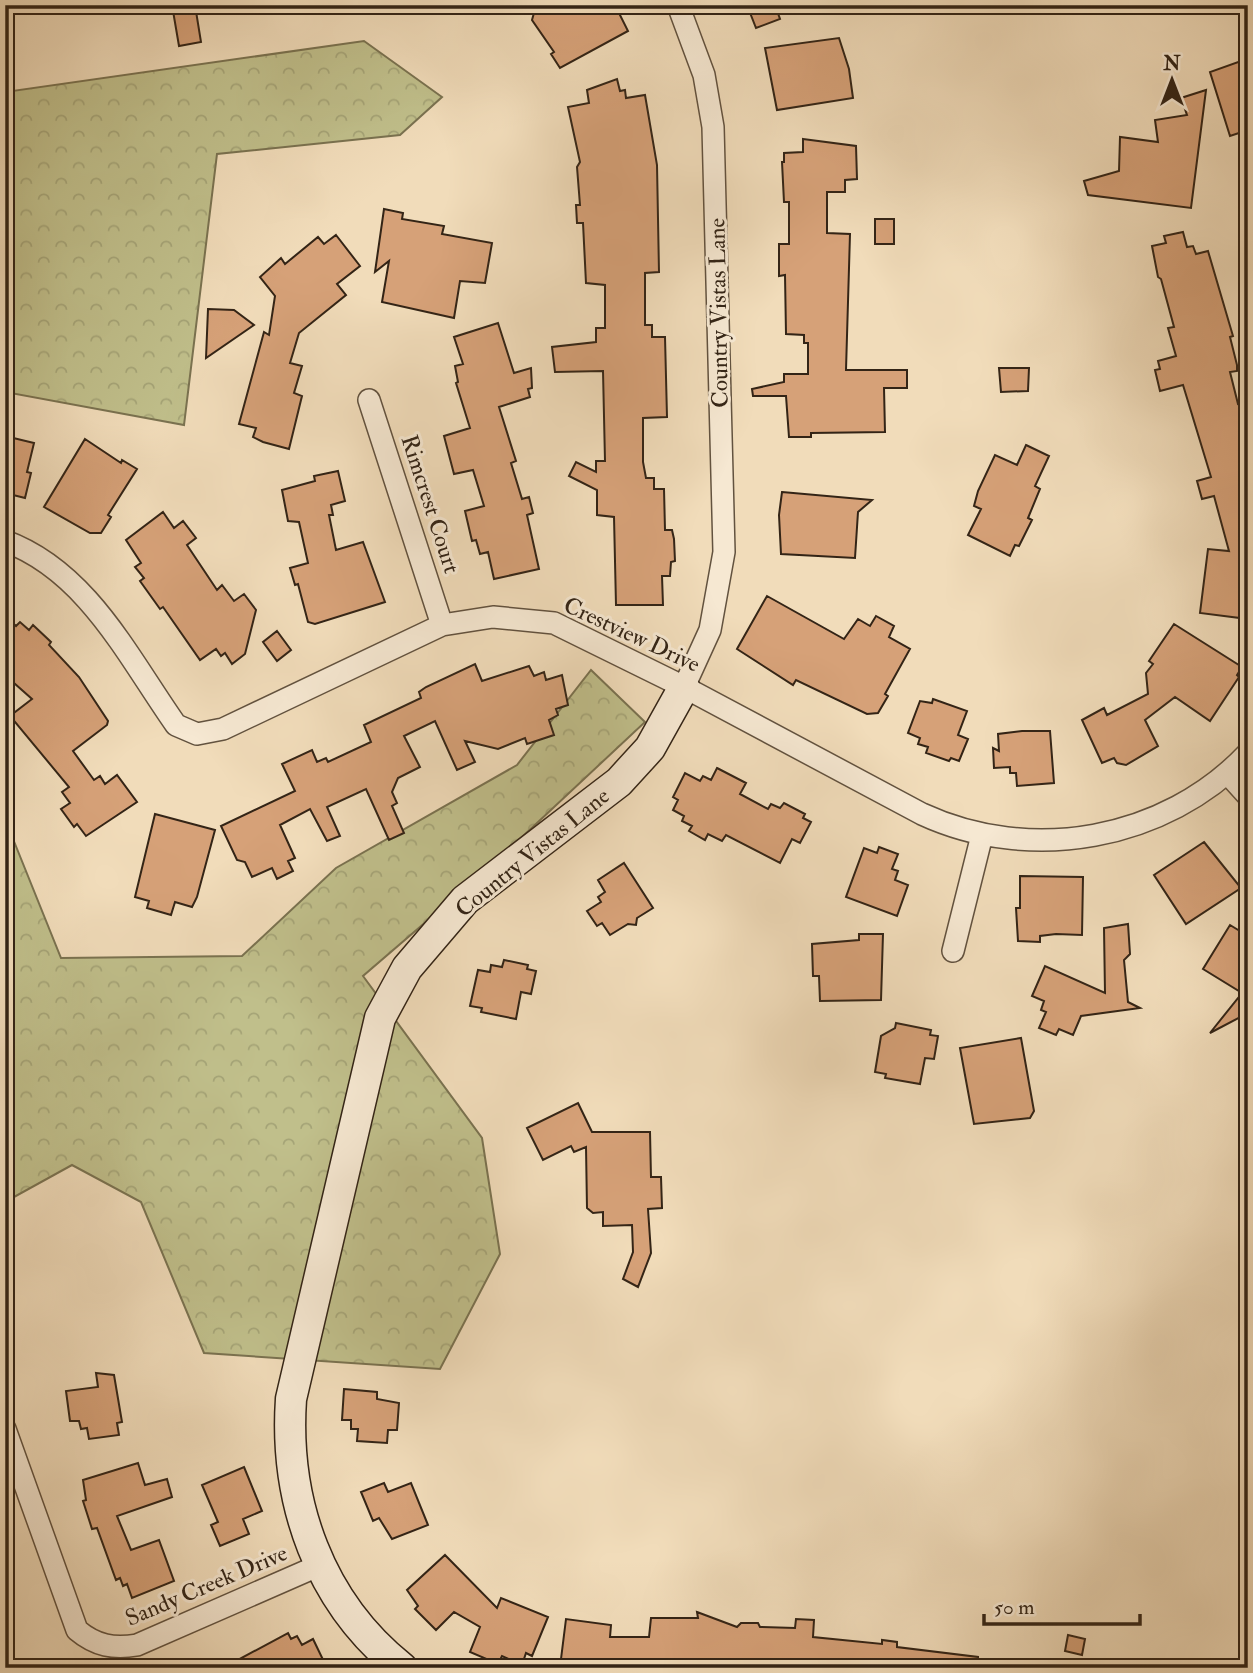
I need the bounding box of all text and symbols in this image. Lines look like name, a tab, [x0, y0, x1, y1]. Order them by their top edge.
north arrow	[1138, 46, 1208, 116]
text: N	[1162, 52, 1181, 76]
street label: Country Vistas Lane	[702, 217, 735, 408]
street label: Rimcrest Court	[395, 431, 467, 577]
street label: Crestview Drive	[559, 590, 705, 679]
street label: Country Vistas Lane	[449, 781, 616, 923]
street label: Sandy Creek Drive	[121, 1538, 292, 1633]
scale bar	[984, 1582, 1139, 1626]
text: 50 m	[994, 1594, 1035, 1621]

